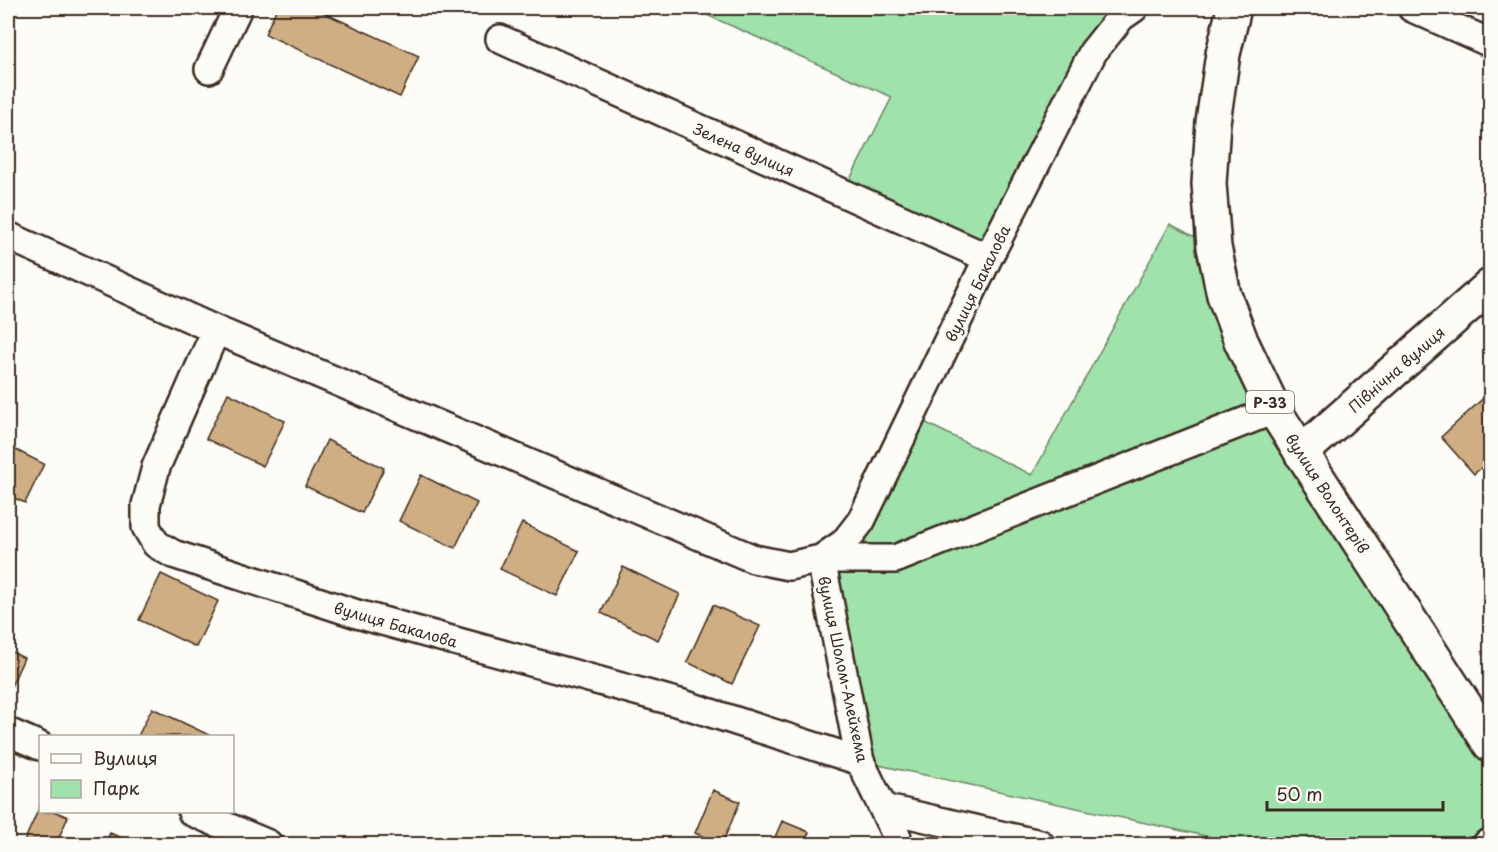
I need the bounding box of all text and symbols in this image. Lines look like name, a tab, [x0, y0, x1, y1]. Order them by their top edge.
street label: Зелена вулиця	[690, 116, 798, 182]
street label: вулиця Бакалова	[939, 220, 1016, 345]
street label: Північна вулиця	[1343, 320, 1449, 418]
road number: Р-33	[1246, 391, 1294, 413]
street label: вулиця Волонтерів	[1280, 428, 1376, 558]
street label: вулиця Шолом-Алейхема	[813, 574, 875, 765]
street label: вулиця Бакалова	[331, 595, 461, 653]
legend	[39, 735, 234, 813]
text: Вулиця	[93, 744, 158, 771]
text: Парк	[93, 774, 140, 801]
scale bar	[1267, 774, 1442, 812]
text: 50 m	[1276, 780, 1323, 807]

